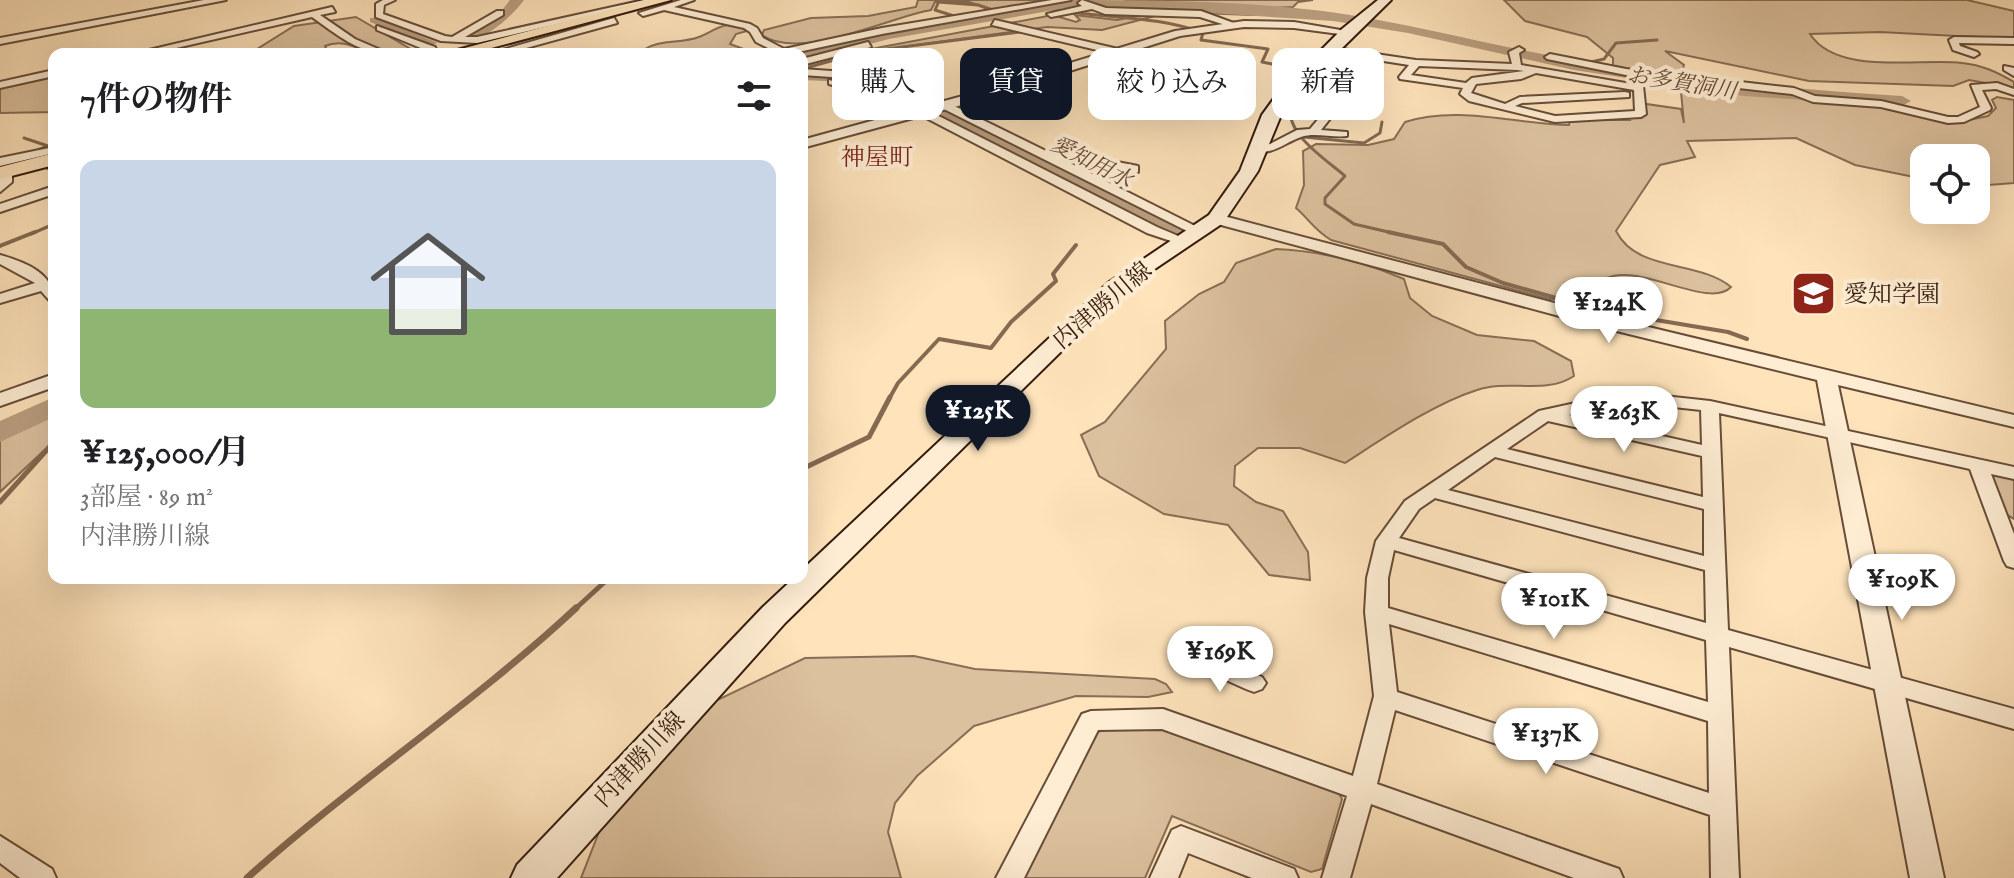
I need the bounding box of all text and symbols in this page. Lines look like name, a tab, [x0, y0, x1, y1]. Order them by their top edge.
chip: 購入	[832, 48, 944, 120]
chip: 賃貸	[960, 48, 1072, 120]
chip: 絞り込み	[1088, 48, 1256, 120]
chip: 新着	[1272, 48, 1384, 120]
water label: お多賀洞川	[1625, 62, 1740, 107]
icon: filters	[732, 74, 776, 118]
text: 7件の物件	[80, 79, 232, 122]
water label: 愛知用水	[1046, 130, 1138, 196]
district label: 神屋町	[841, 143, 913, 174]
map controls	[1910, 144, 1990, 224]
button: locate	[1910, 144, 1990, 224]
icon: home	[356, 212, 500, 356]
street label: 内津勝川線	[1047, 256, 1159, 357]
school or university icon: 愛知学園	[1789, 270, 1837, 318]
pin: ¥124K	[1553, 277, 1665, 345]
place label: 愛知学園	[1844, 280, 1940, 311]
text: ¥124K	[1573, 286, 1645, 319]
pin: ¥125K	[922, 385, 1034, 453]
pin: ¥263K	[1568, 386, 1680, 454]
text: ¥125K	[944, 394, 1013, 427]
text: ¥263K	[1589, 395, 1659, 428]
text: ¥125,000/月	[80, 432, 250, 475]
text: 3部屋 · 89 m²	[80, 481, 213, 514]
text: 内津勝川線	[80, 520, 210, 553]
pin: ¥109K	[1846, 554, 1958, 622]
text: ¥109K	[1866, 563, 1938, 596]
pin: ¥101K	[1498, 573, 1610, 641]
text: ¥101K	[1519, 582, 1589, 615]
pin: ¥169K	[1164, 626, 1276, 694]
text: ¥169K	[1185, 635, 1255, 668]
street label: 内津勝川線	[588, 706, 692, 814]
pin: ¥137K	[1490, 708, 1602, 776]
text: ¥137K	[1511, 717, 1581, 750]

